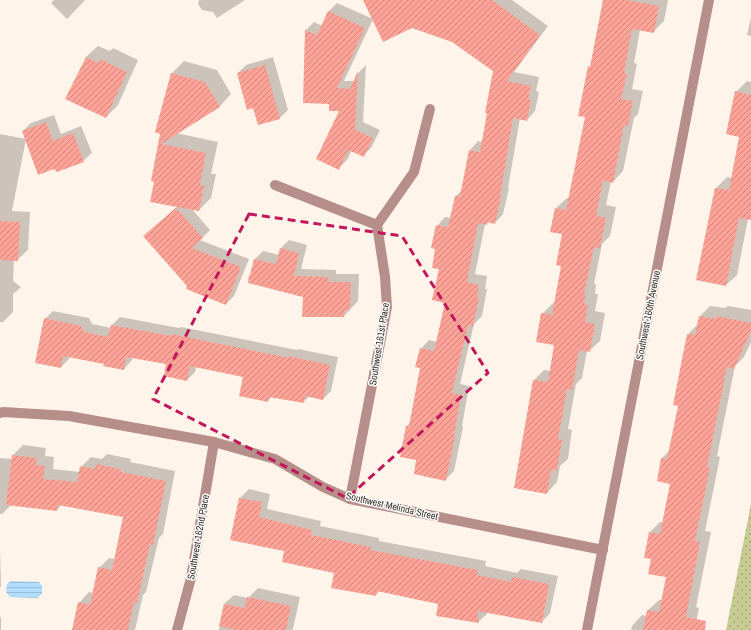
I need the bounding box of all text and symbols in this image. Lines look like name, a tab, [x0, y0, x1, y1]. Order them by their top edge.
street label: Southwest 160th Avenue	[633, 269, 663, 361]
street label: Southwest 161st Place	[366, 301, 392, 386]
street label: Southwest Melinda Street	[345, 489, 440, 523]
street label: Southwest 162nd Place	[184, 493, 212, 581]

